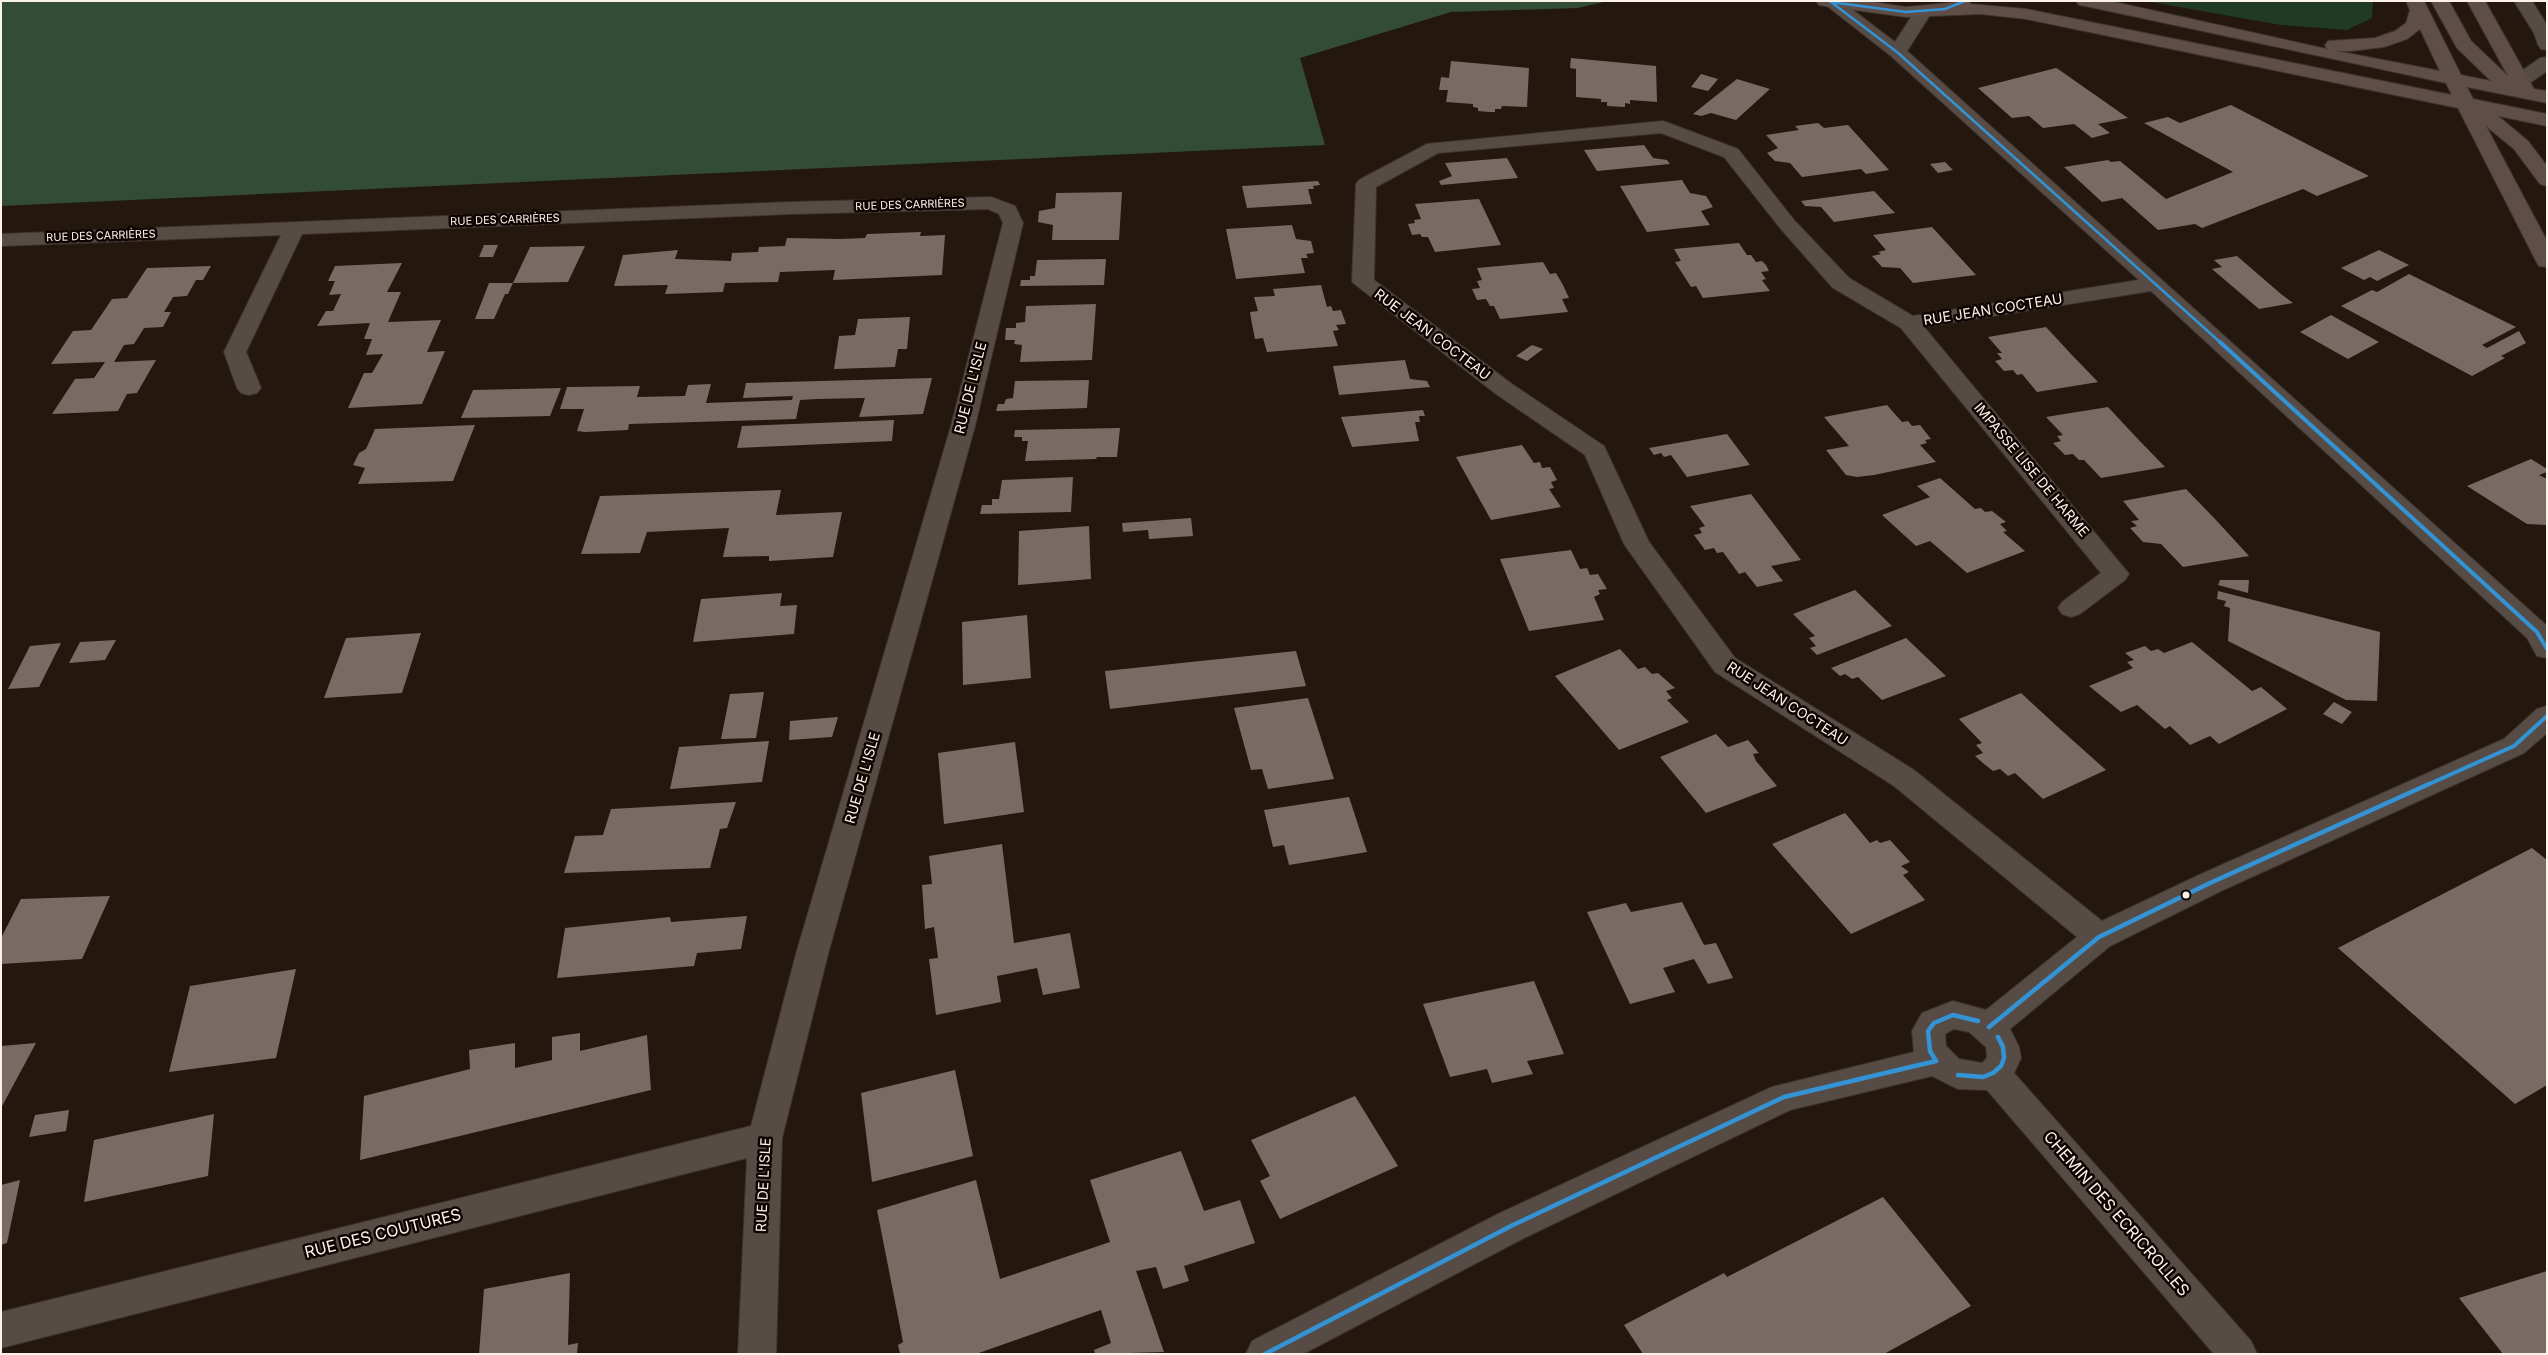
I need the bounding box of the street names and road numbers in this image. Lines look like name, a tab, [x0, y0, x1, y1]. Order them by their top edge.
street label: RUE DES CARRIÈRES	[855, 196, 965, 214]
street label: RUE DES CARRIÈRES	[450, 211, 560, 229]
street label: RUE DES CARRIÈRES	[46, 227, 156, 245]
street label: RUE JEAN COCTEAU	[1371, 286, 1493, 384]
street label: RUE JEAN COCTEAU	[1922, 291, 2064, 329]
street label: RUE DE L'ISLE	[951, 340, 991, 436]
street label: IMPASSE LISE DE HARME	[1970, 400, 2092, 540]
street label: RUE JEAN COCTEAU	[1723, 659, 1851, 749]
street label: RUE DE L'ISLE	[842, 730, 884, 826]
street label: CHEMIN DES ECRICROLLES	[2039, 1128, 2193, 1300]
street label: RUE DE L'ISLE	[753, 1138, 775, 1232]
street label: RUE DES COUTURES	[303, 1205, 463, 1263]

